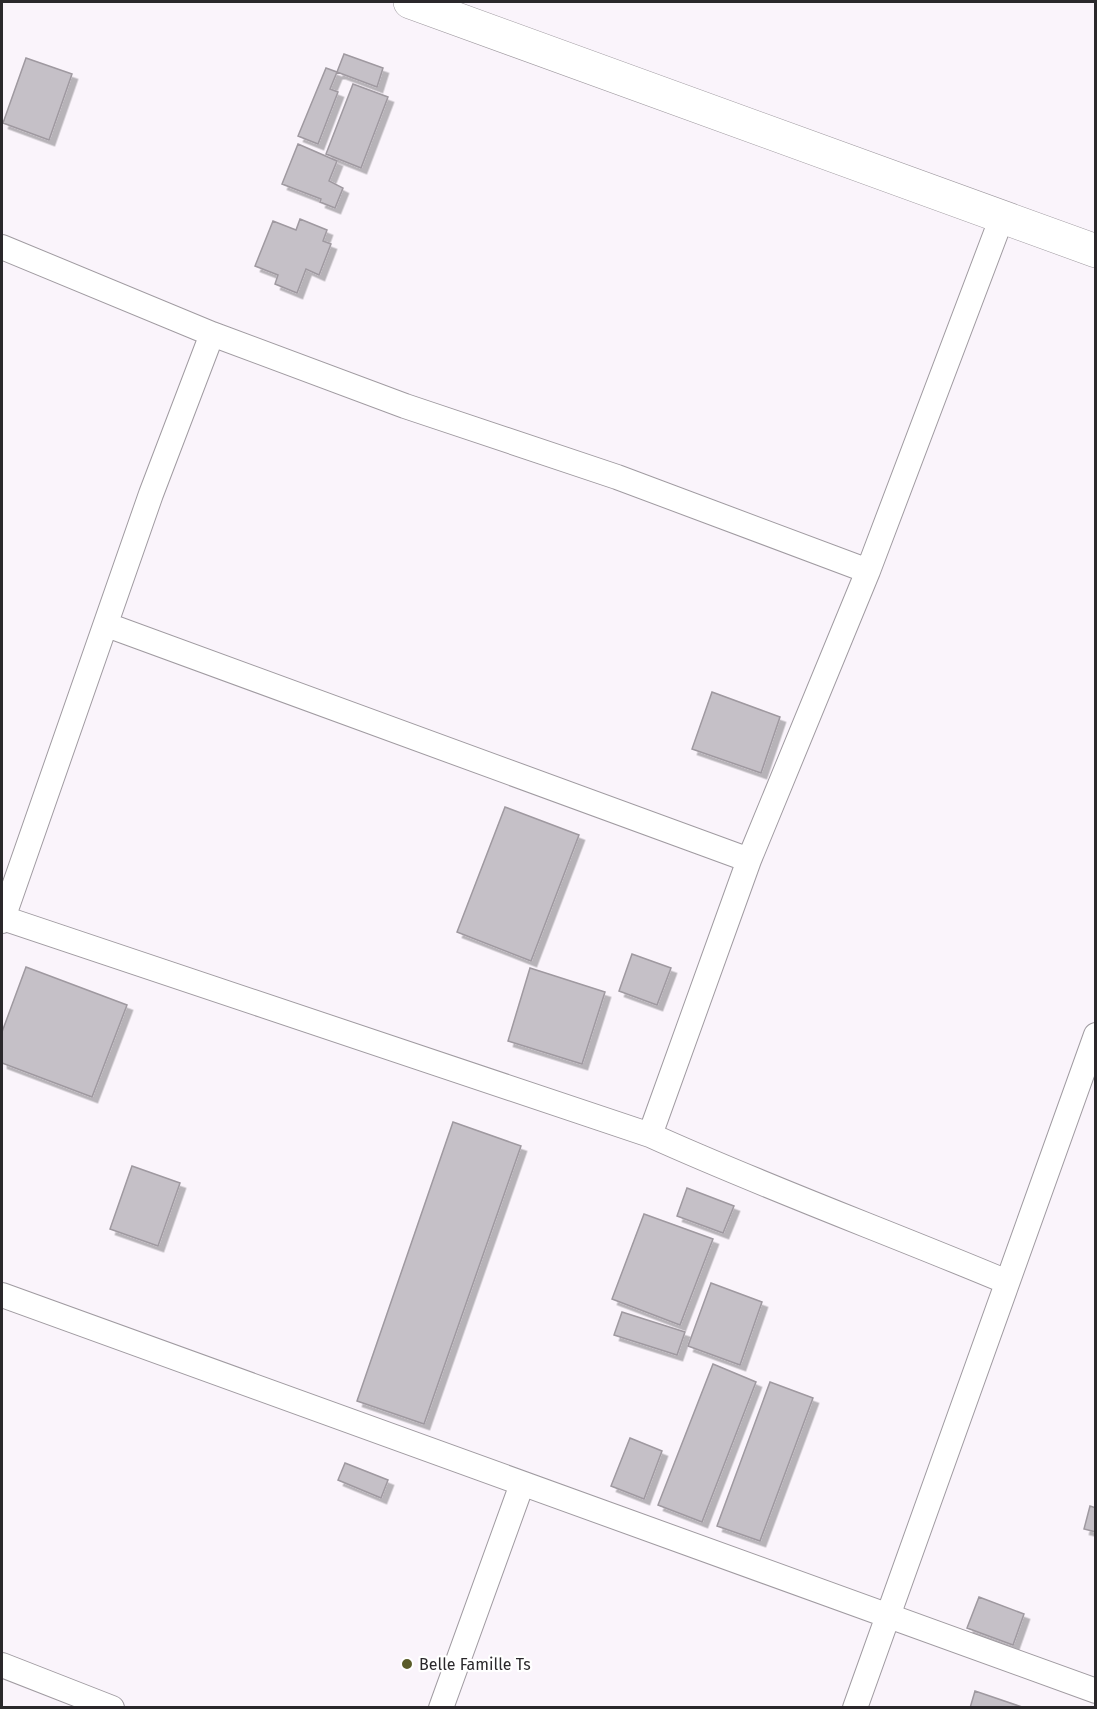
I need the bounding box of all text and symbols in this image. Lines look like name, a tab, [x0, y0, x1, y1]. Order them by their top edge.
place label: Belle Famille Ts	[419, 1655, 531, 1674]
marker: Belle Famille Ts	[400, 1657, 414, 1671]

